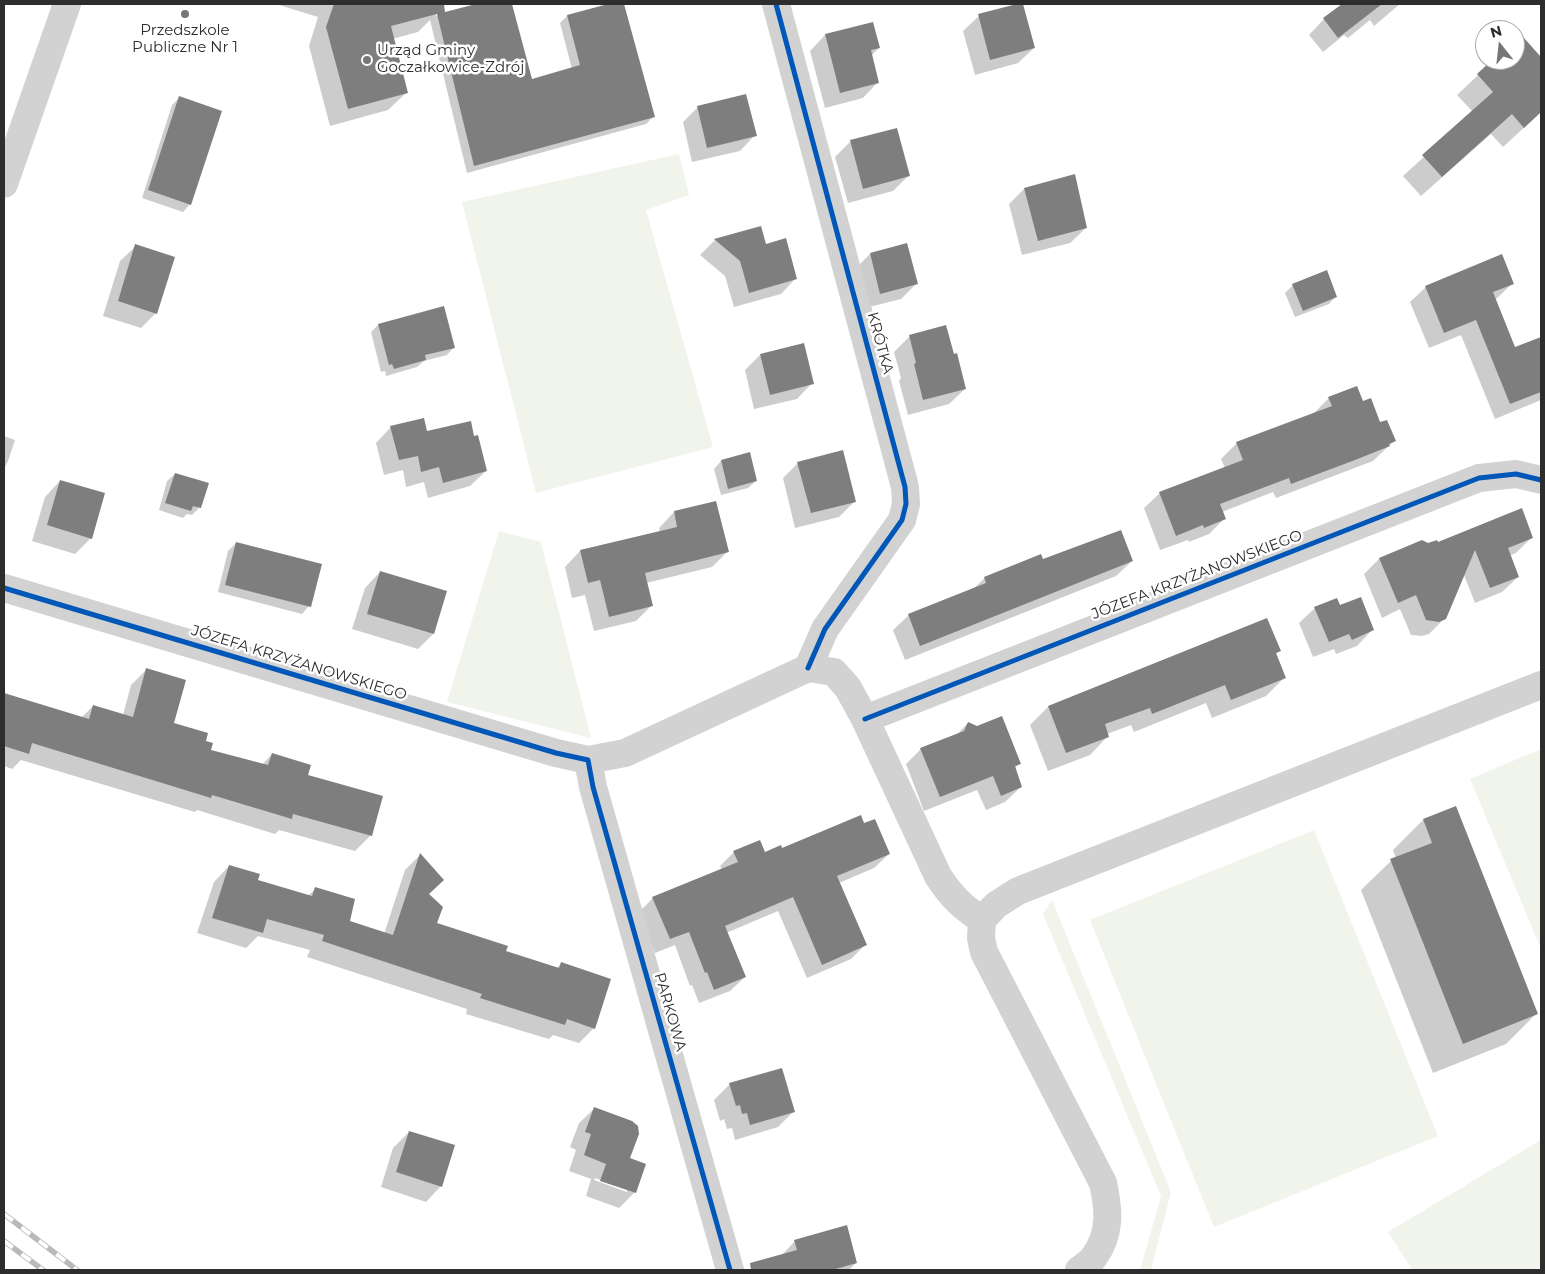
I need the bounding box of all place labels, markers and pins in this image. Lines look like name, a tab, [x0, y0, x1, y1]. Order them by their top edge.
marker: Przedszkole Publiczne Nr 1	[179, 8, 191, 20]
place label: Przedszkole Publiczne Nr 1	[132, 22, 238, 57]
place label: Urząd Gminy Goczałkowice-Zdrój	[377, 42, 524, 77]
marker: Urząd Gminy Goczałkowice-Zdrój	[361, 54, 373, 66]

